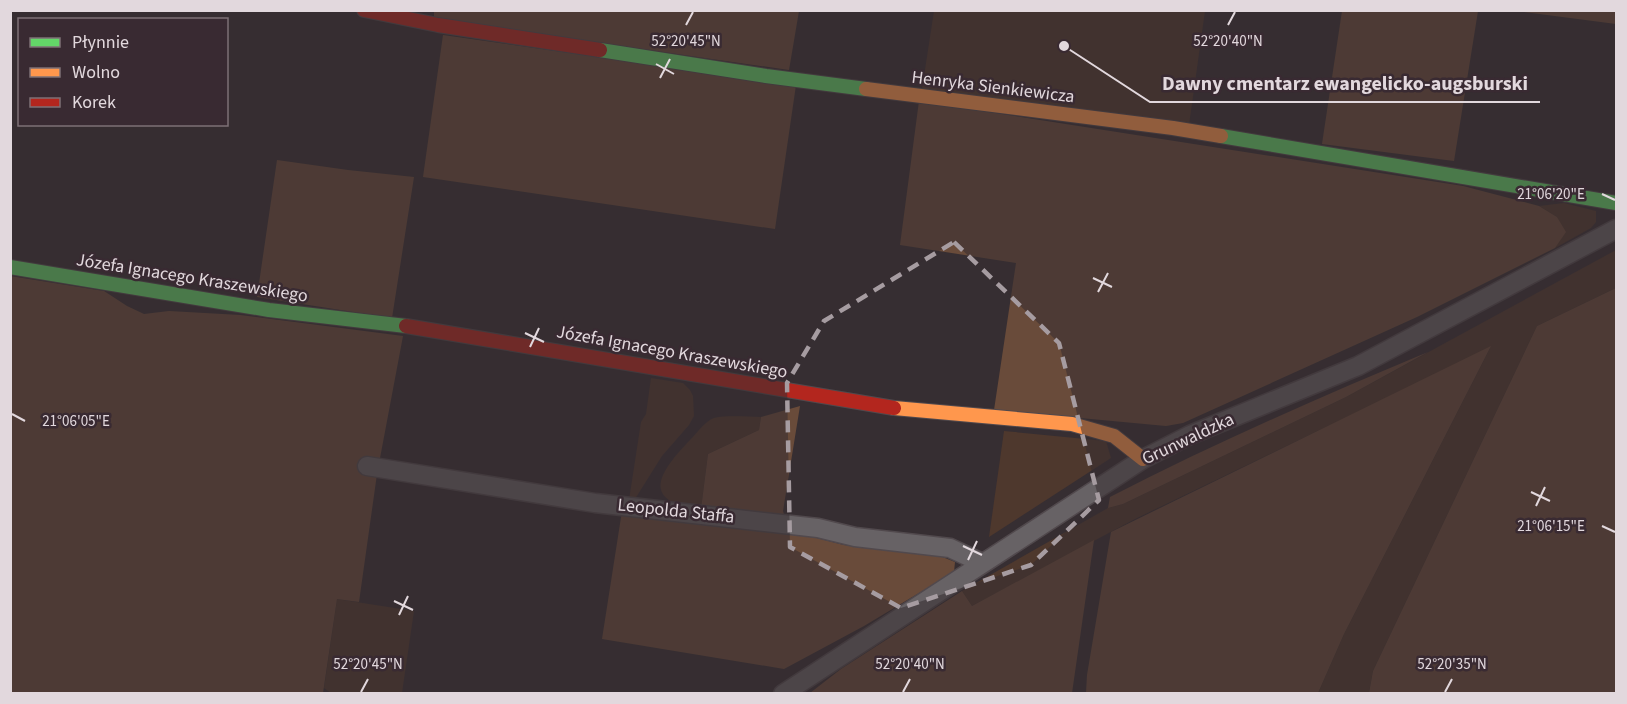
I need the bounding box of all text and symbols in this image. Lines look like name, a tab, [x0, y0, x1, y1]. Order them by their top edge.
legend	[18, 18, 228, 126]
text: Płynnie	[72, 30, 129, 55]
text: 52°20'45"N	[651, 31, 721, 52]
text: 52°20'40"N	[1193, 31, 1263, 52]
text: Wolno	[72, 60, 120, 85]
callout: Dawny cmentarz ewangelicko-augsburski	[1150, 64, 1540, 102]
street label: Henryka Sienkiewicza	[910, 65, 1076, 109]
text: Dawny cmentarz ewangelicko-augsburski	[1162, 70, 1528, 98]
text: Korek	[72, 90, 116, 115]
text: 21°06'20"E	[1517, 184, 1585, 205]
street label: Józefa Ignacego Kraszewskiego	[74, 247, 310, 309]
street label: Józefa Ignacego Kraszewskiego	[555, 319, 789, 385]
street label: Grunwaldzka	[1138, 407, 1238, 471]
text: 21°06'05"E	[42, 411, 110, 432]
street label: Leopolda Staffa	[616, 492, 736, 530]
text: 21°06'15"E	[1517, 516, 1585, 537]
text: 52°20'45"N	[333, 654, 403, 675]
text: 52°20'40"N	[875, 654, 945, 675]
text: 52°20'35"N	[1417, 654, 1487, 675]

